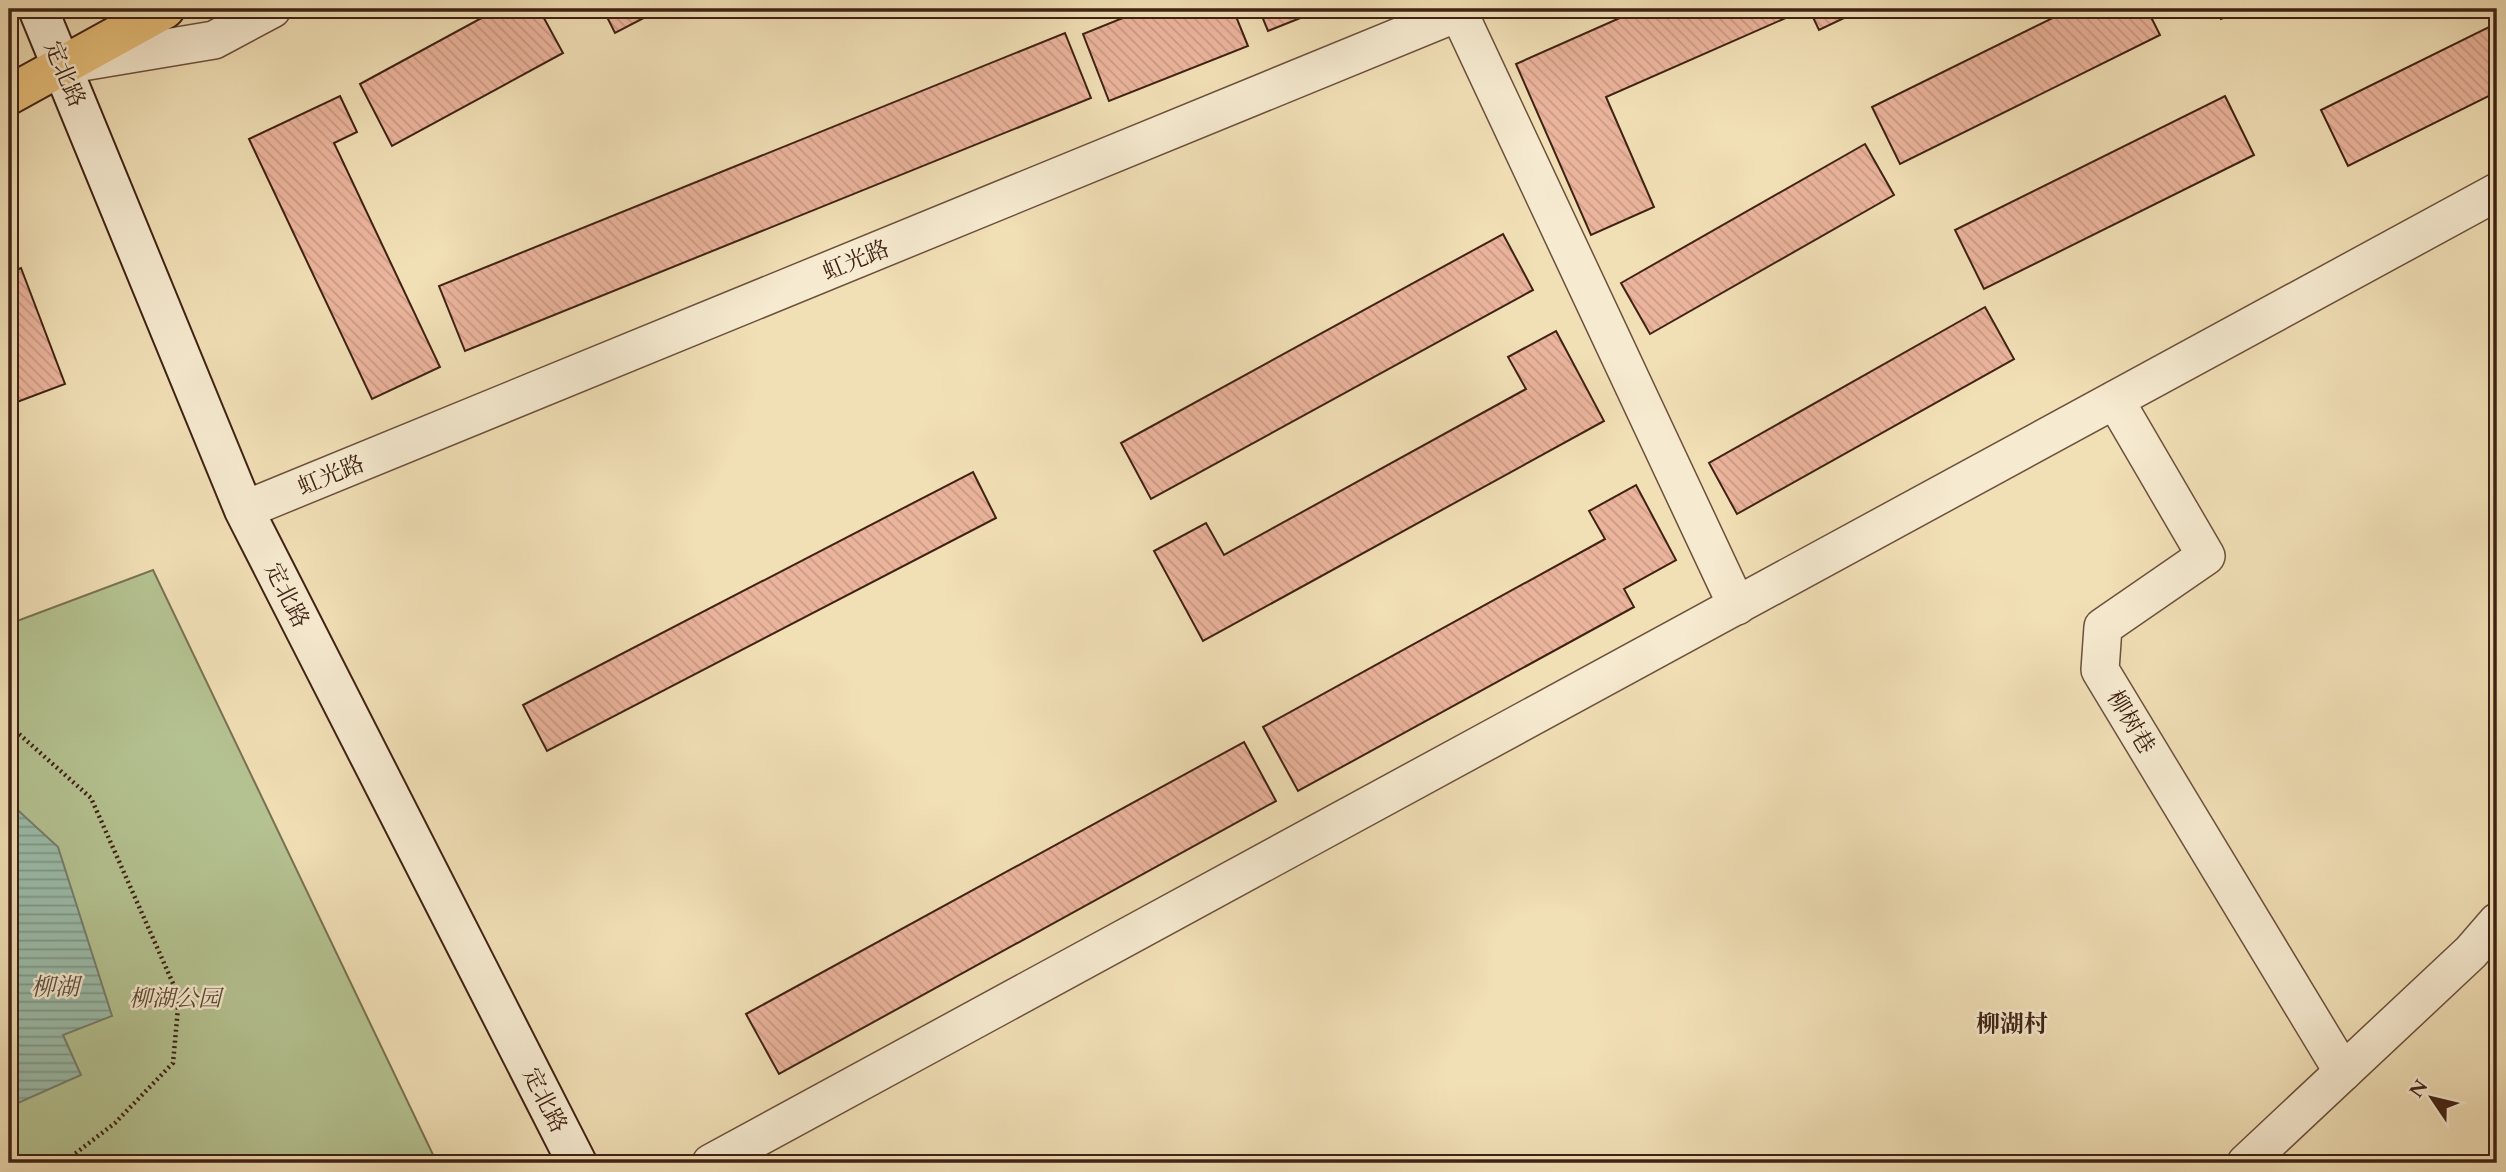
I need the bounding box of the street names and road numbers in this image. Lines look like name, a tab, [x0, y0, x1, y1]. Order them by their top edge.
street label: 定北路	[37, 36, 93, 112]
street label: 虹光路	[818, 233, 894, 287]
street label: 虹光路	[293, 448, 369, 502]
street label: 定北路	[258, 557, 316, 633]
street label: 柳树巷	[2100, 684, 2162, 760]
street label: 定北路	[516, 1062, 574, 1138]

